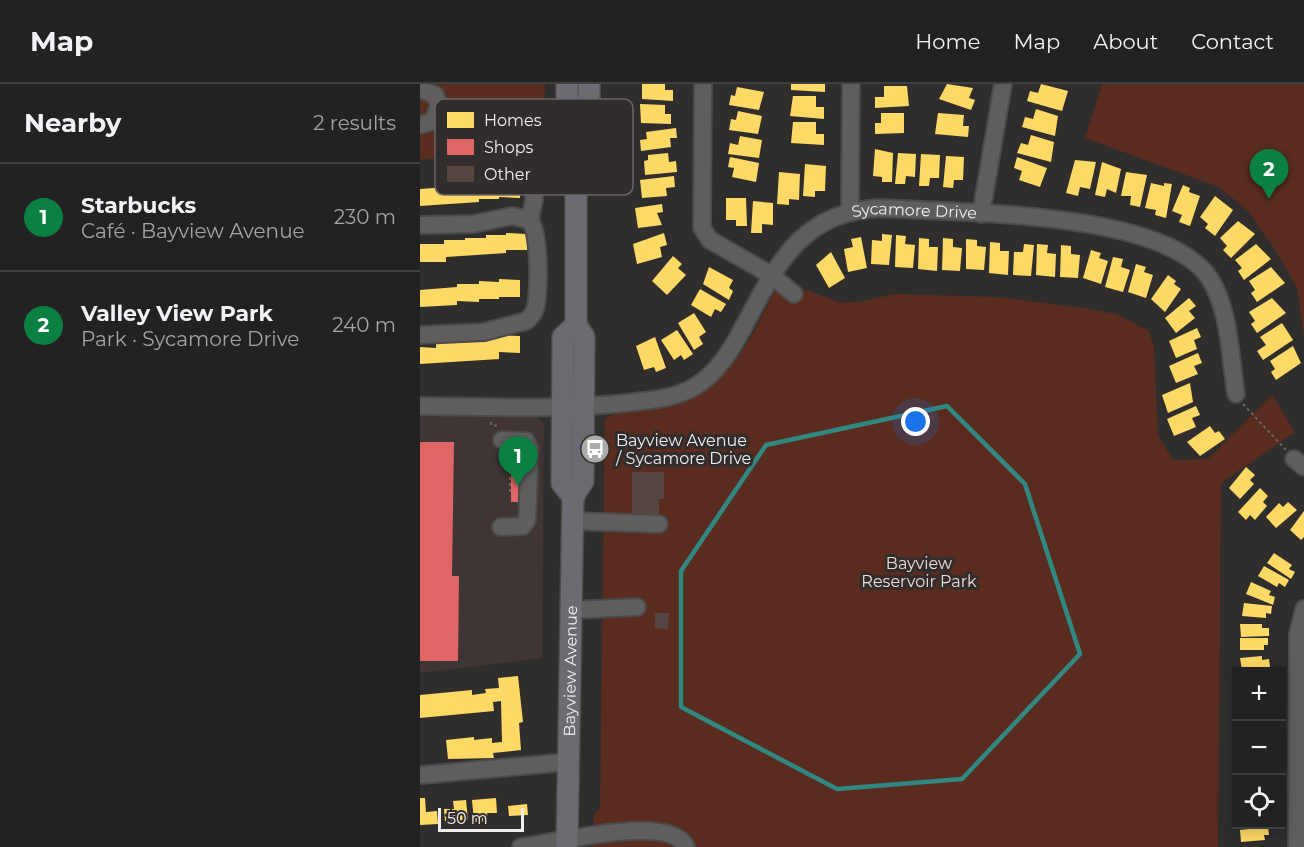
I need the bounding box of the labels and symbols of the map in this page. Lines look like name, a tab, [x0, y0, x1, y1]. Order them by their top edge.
legend	[435, 99, 633, 195]
text: Homes	[484, 111, 542, 130]
text: Shops	[484, 138, 534, 157]
pin: 2	[1250, 150, 1288, 199]
text: Other	[484, 165, 531, 184]
street label: Sycamore Drive	[850, 199, 977, 222]
your location	[901, 407, 930, 436]
place label: Bayview Avenue / Sycamore Drive	[615, 431, 751, 468]
bus stop icon: Bayview Avenue / Sycamore Drive	[579, 433, 611, 465]
pin: 1	[498, 436, 538, 486]
park label: Bayview Reservoir Park	[861, 554, 977, 591]
street label: Bayview Avenue	[560, 605, 581, 737]
scale bar	[438, 805, 524, 832]

